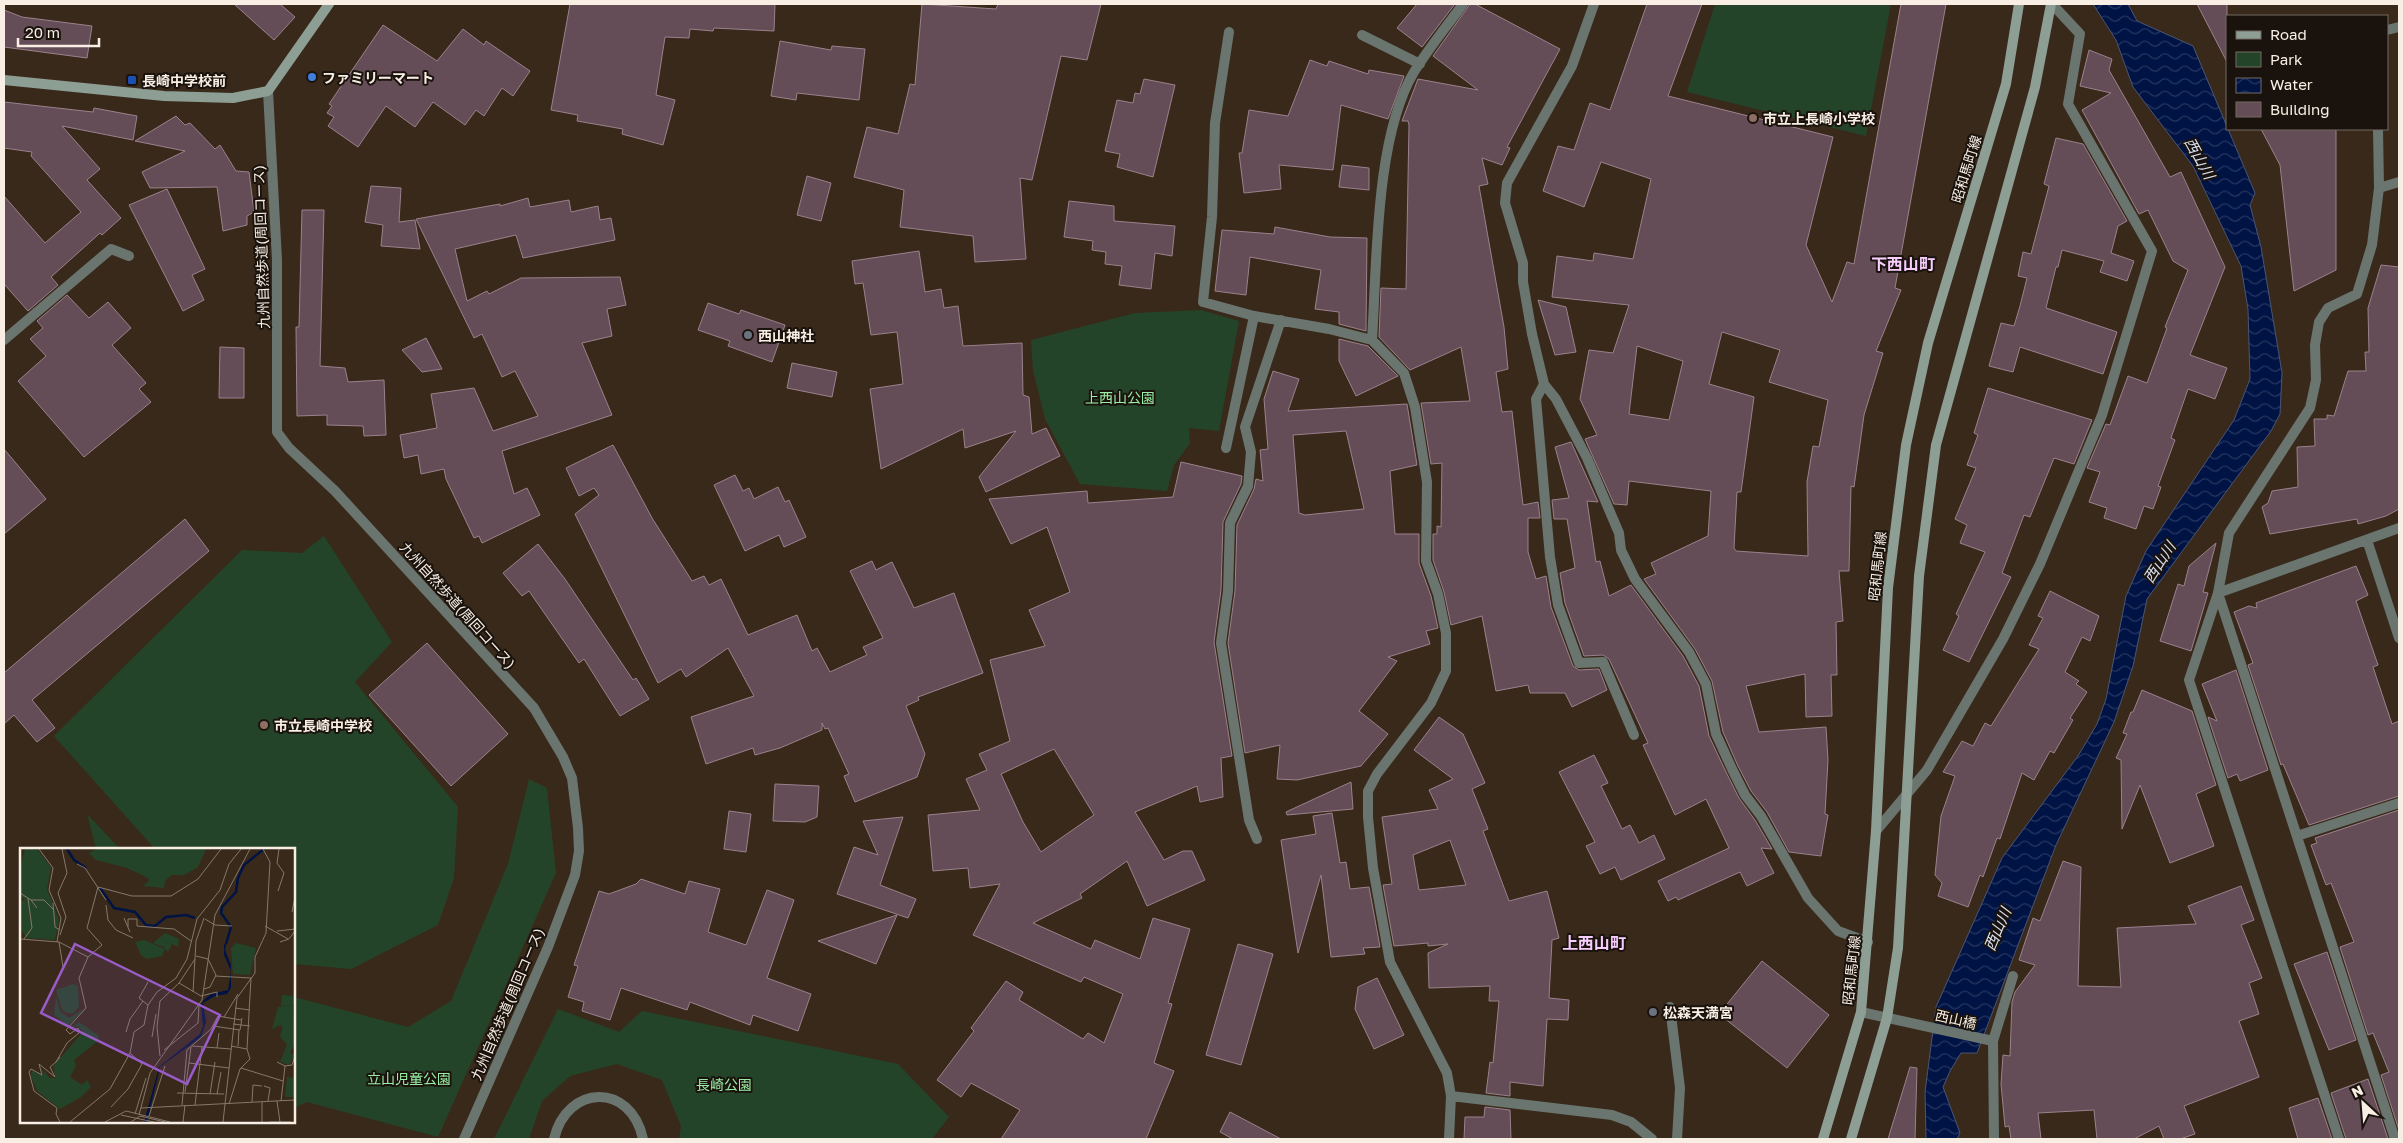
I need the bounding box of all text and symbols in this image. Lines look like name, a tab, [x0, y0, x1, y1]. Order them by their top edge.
scale bar	[18, 15, 99, 47]
legend	[2226, 15, 2388, 130]
text: 20 m	[25, 23, 60, 41]
text: Road	[2270, 25, 2307, 43]
text: Park	[2270, 50, 2303, 68]
place label: ファミリーマート	[322, 69, 434, 86]
marker: ファミリーマート	[306, 71, 318, 83]
place label: 長崎中学校前	[142, 72, 226, 89]
marker: 長崎中学校前	[126, 74, 138, 86]
text: Water	[2270, 75, 2313, 93]
text: Building	[2270, 100, 2330, 118]
place label: 市立上長崎小学校	[1763, 110, 1875, 127]
marker: 市立上長崎小学校	[1747, 112, 1759, 124]
street label: 昭和馬町線	[1948, 133, 1984, 205]
water label: 西山川	[2181, 134, 2220, 184]
street label: 九州自然歩道(周回コース)	[250, 165, 272, 329]
district label: 下西山町	[1871, 254, 1935, 274]
place label: 西山神社	[758, 327, 814, 344]
marker: 西山神社	[742, 329, 754, 341]
park label: 上西山公園	[1085, 389, 1155, 406]
street label: 昭和馬町線	[1865, 530, 1889, 602]
water label: 西山川	[2139, 537, 2180, 586]
street label: 九州自然歩道(周回コース)	[397, 538, 519, 672]
place label: 市立長崎中学校	[274, 717, 372, 734]
marker: 市立長崎中学校	[258, 719, 270, 731]
inset map	[20, 848, 295, 1123]
water label: 西山川	[1980, 903, 2015, 953]
street label: 九州自然歩道(周回コース)	[467, 925, 547, 1083]
district label: 上西山町	[1562, 933, 1626, 953]
street label: 昭和馬町線	[1839, 934, 1863, 1006]
place label: 松森天満宮	[1663, 1004, 1733, 1021]
marker: 松森天満宮	[1647, 1006, 1659, 1018]
street label: 西山橋	[1934, 1006, 1978, 1032]
park label: 立山児童公園	[367, 1070, 451, 1087]
park label: 長崎公園	[696, 1076, 752, 1093]
north arrow	[2338, 1078, 2388, 1128]
text: N	[2349, 1081, 2366, 1101]

